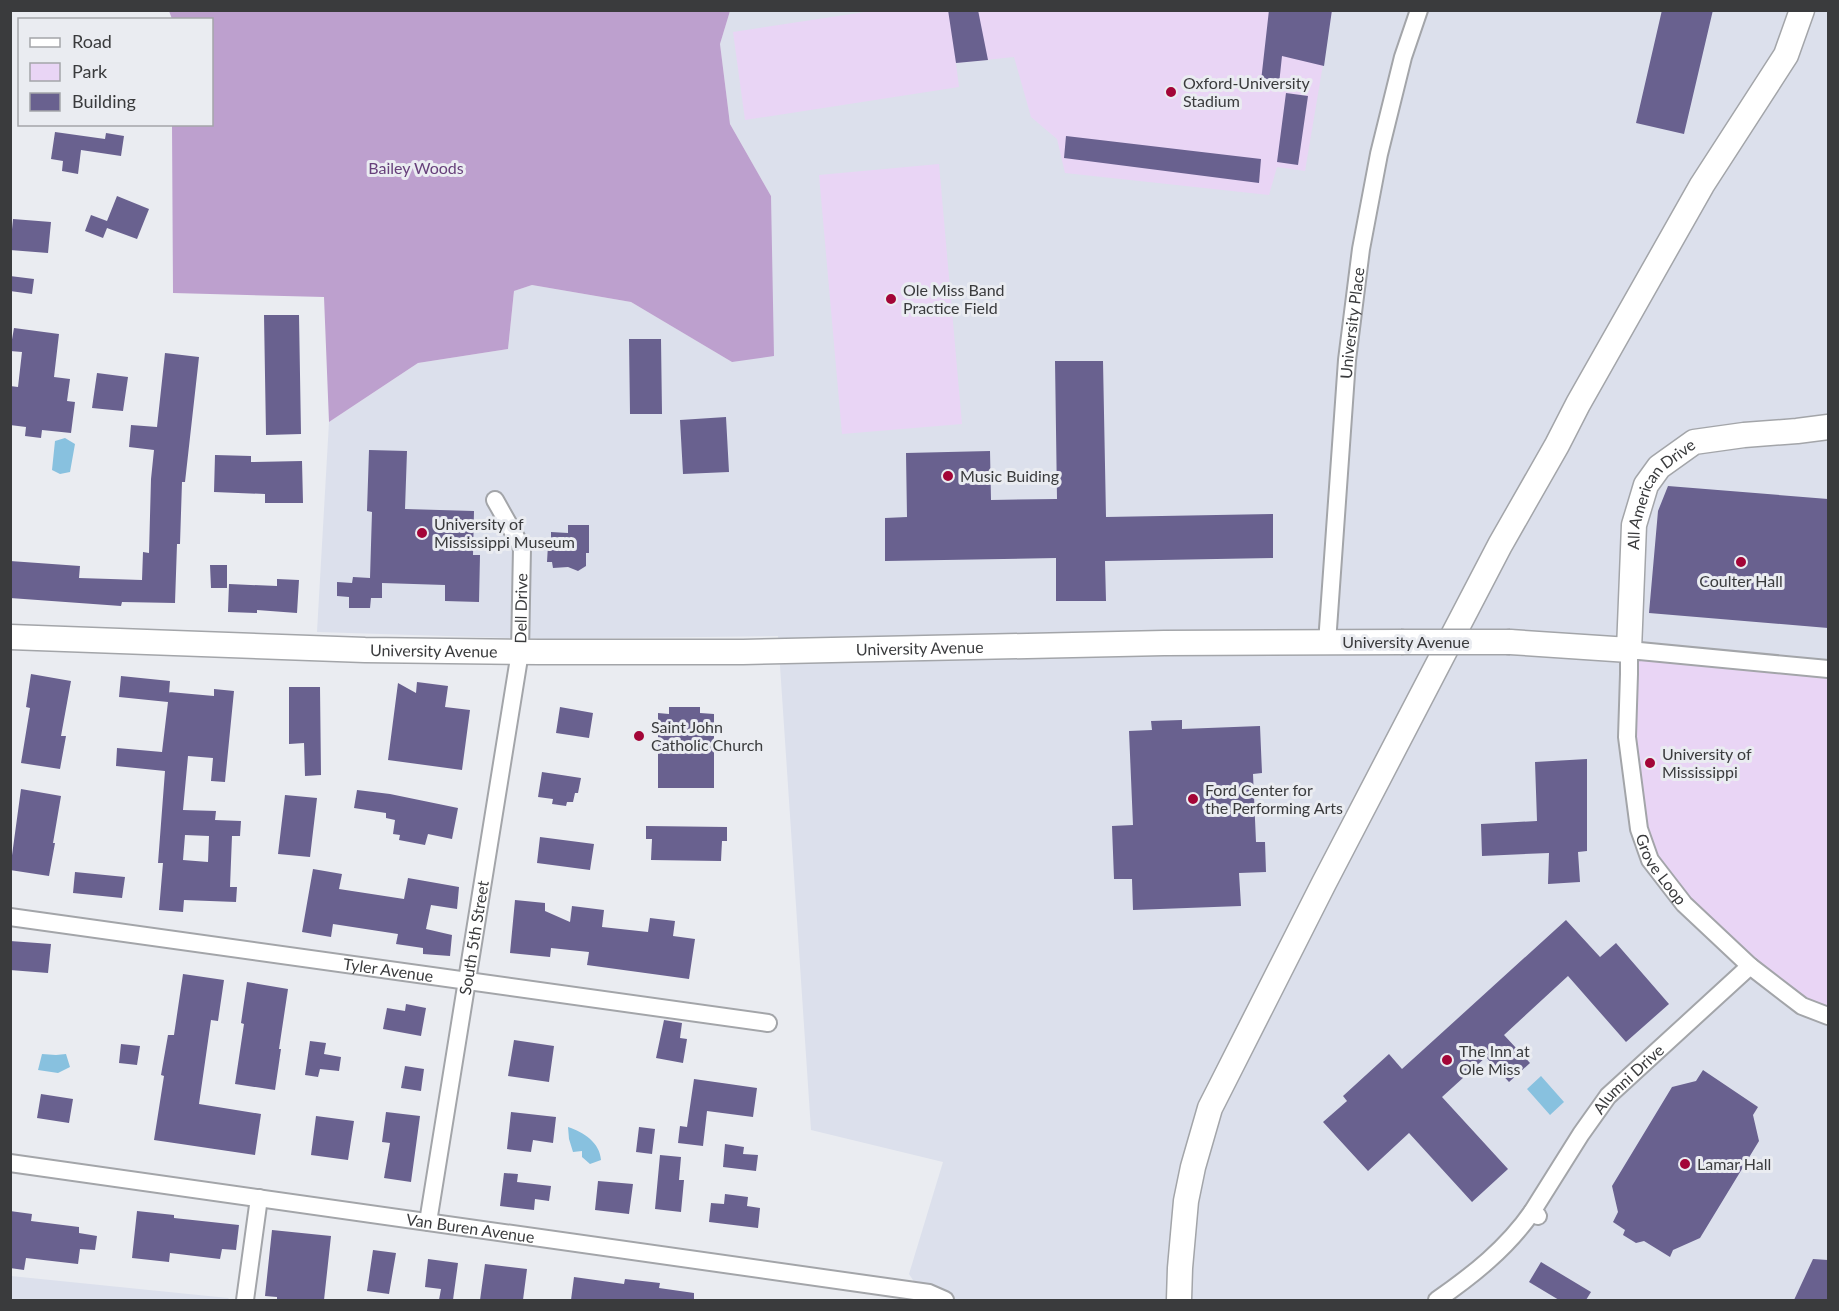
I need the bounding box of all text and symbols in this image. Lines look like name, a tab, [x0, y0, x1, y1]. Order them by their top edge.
legend	[18, 18, 213, 126]
text: Road	[72, 30, 112, 52]
text: Park	[72, 60, 108, 82]
place label: Oxford-University Stadium	[1183, 73, 1310, 110]
marker: Oxford-University Stadium	[1164, 85, 1178, 99]
text: Building	[72, 90, 136, 112]
park label: Bailey Woods	[368, 158, 464, 177]
street label: University Place	[1336, 266, 1368, 379]
place label: Ole Miss Band Practice Field	[903, 280, 1005, 317]
marker: Ole Miss Band Practice Field	[884, 292, 898, 306]
street label: All American Drive	[1623, 434, 1698, 550]
place label: Music Buiding	[960, 466, 1059, 485]
marker: Music Buiding	[941, 469, 955, 483]
place label: University of Mississippi Museum	[434, 514, 575, 551]
marker: University of Mississippi Museum	[415, 526, 429, 540]
marker: Coulter Hall	[1734, 555, 1748, 569]
place label: Coulter Hall	[1699, 571, 1783, 590]
street label: Dell Drive	[510, 573, 531, 644]
street label: University Avenue	[1342, 632, 1470, 651]
street label: University Avenue	[856, 637, 984, 659]
street label: University Avenue	[370, 640, 498, 661]
place label: Saint John Catholic Church	[651, 717, 763, 754]
marker: Saint John Catholic Church	[632, 729, 646, 743]
place label: University of Mississippi	[1662, 744, 1752, 781]
marker: University of Mississippi	[1643, 756, 1657, 770]
place label: Ford Center for the Performing Arts	[1205, 780, 1343, 817]
marker: Ford Center for the Performing Arts	[1186, 792, 1200, 806]
street label: Grove Loop	[1632, 831, 1691, 908]
street label: South 5th Street	[455, 879, 492, 996]
street label: Tyler Avenue	[342, 954, 435, 985]
street label: Alumni Drive	[1588, 1040, 1667, 1117]
place label: The Inn at Ole Miss	[1459, 1041, 1530, 1078]
marker: The Inn at Ole Miss	[1440, 1053, 1454, 1067]
place label: Lamar Hall	[1697, 1154, 1771, 1173]
marker: Lamar Hall	[1678, 1157, 1692, 1171]
street label: Van Buren Avenue	[405, 1209, 536, 1246]

